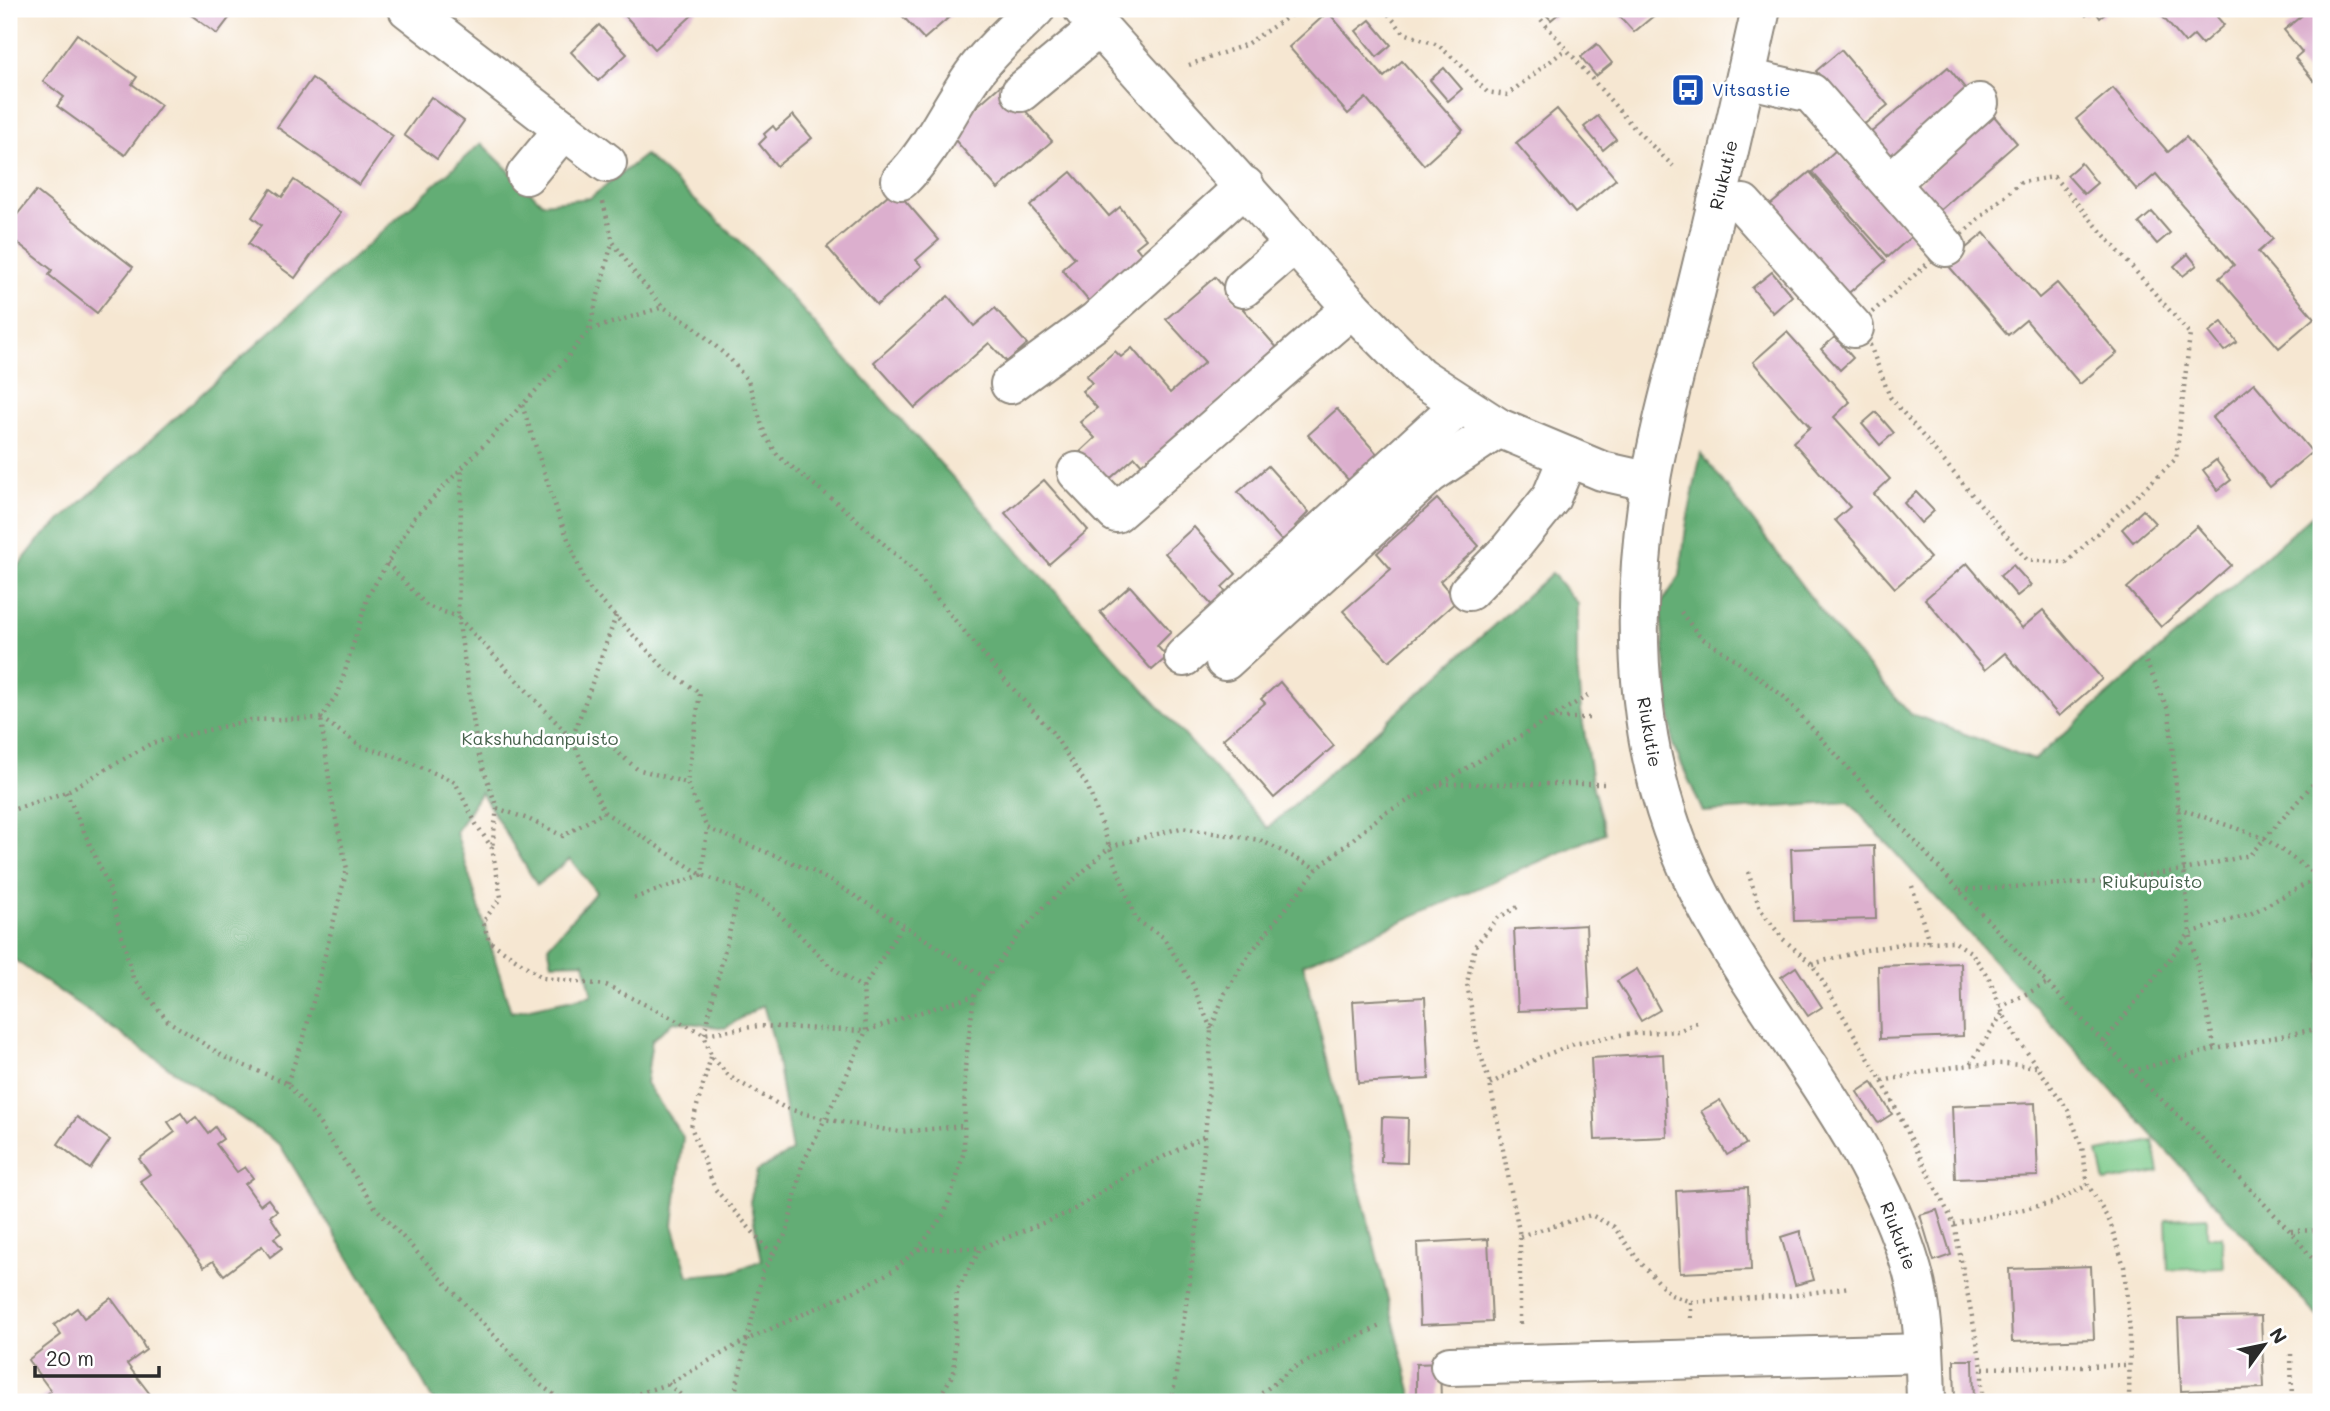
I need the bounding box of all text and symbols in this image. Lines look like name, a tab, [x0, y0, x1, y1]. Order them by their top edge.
bus stop icon: Vitsastie	[1669, 71, 1707, 109]
place label: Vitsastie	[1712, 77, 1790, 101]
street label: Riukutie	[1703, 138, 1743, 212]
street label: Riukutie	[1632, 695, 1668, 769]
park label: Kakshuhdanpuisto	[462, 726, 619, 750]
park label: Riukupuisto	[2102, 869, 2202, 893]
street label: Riukutie	[1875, 1198, 1923, 1273]
north arrow	[2228, 1310, 2298, 1380]
text: N	[2264, 1323, 2293, 1348]
scale bar	[35, 1334, 159, 1378]
text: 20 m	[46, 1344, 94, 1371]

